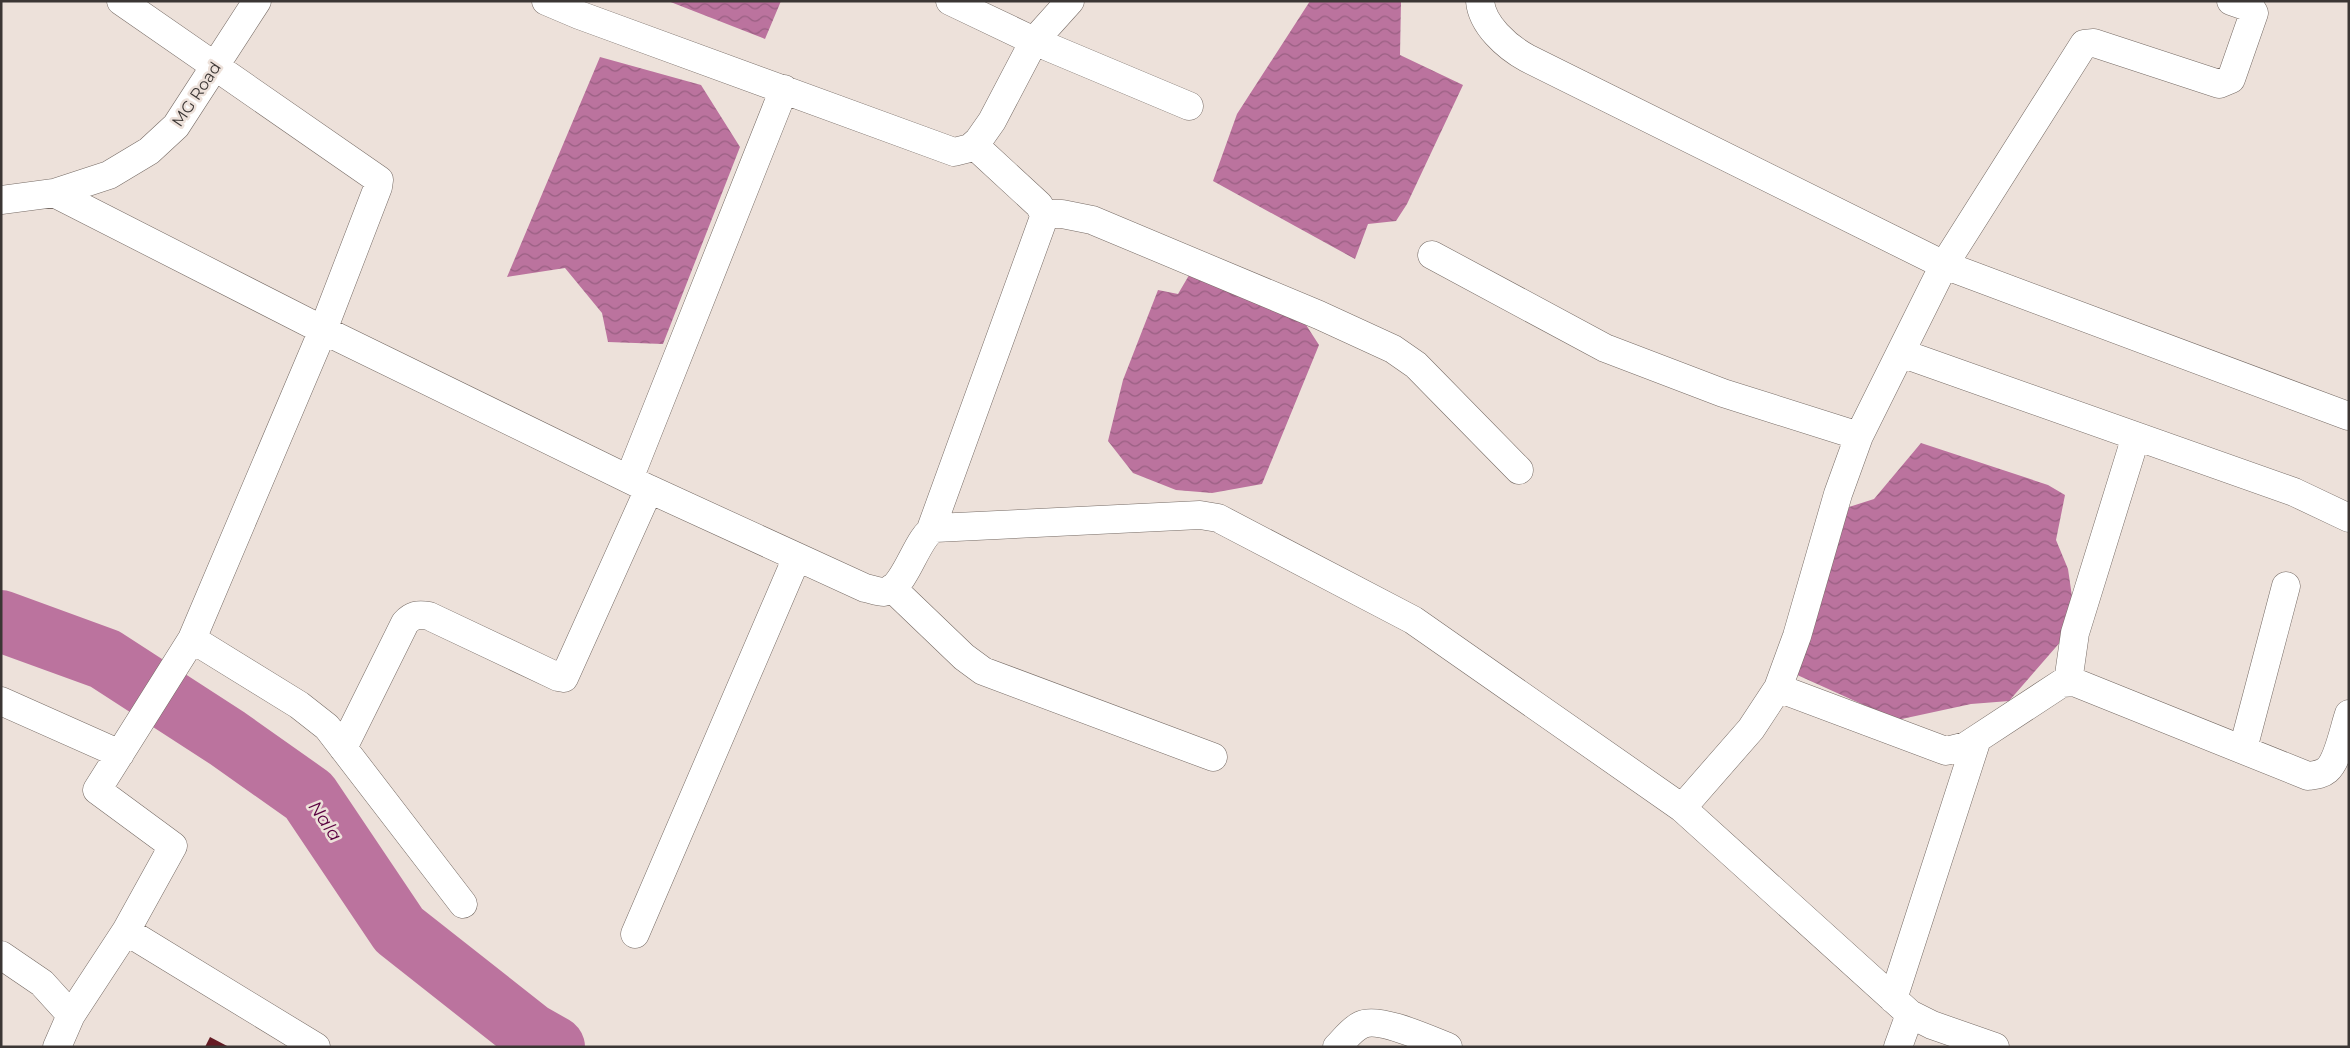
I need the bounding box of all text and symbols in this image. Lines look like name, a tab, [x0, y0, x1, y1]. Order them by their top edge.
street label: MG Road	[168, 58, 225, 130]
water label: Nala	[304, 797, 346, 845]

